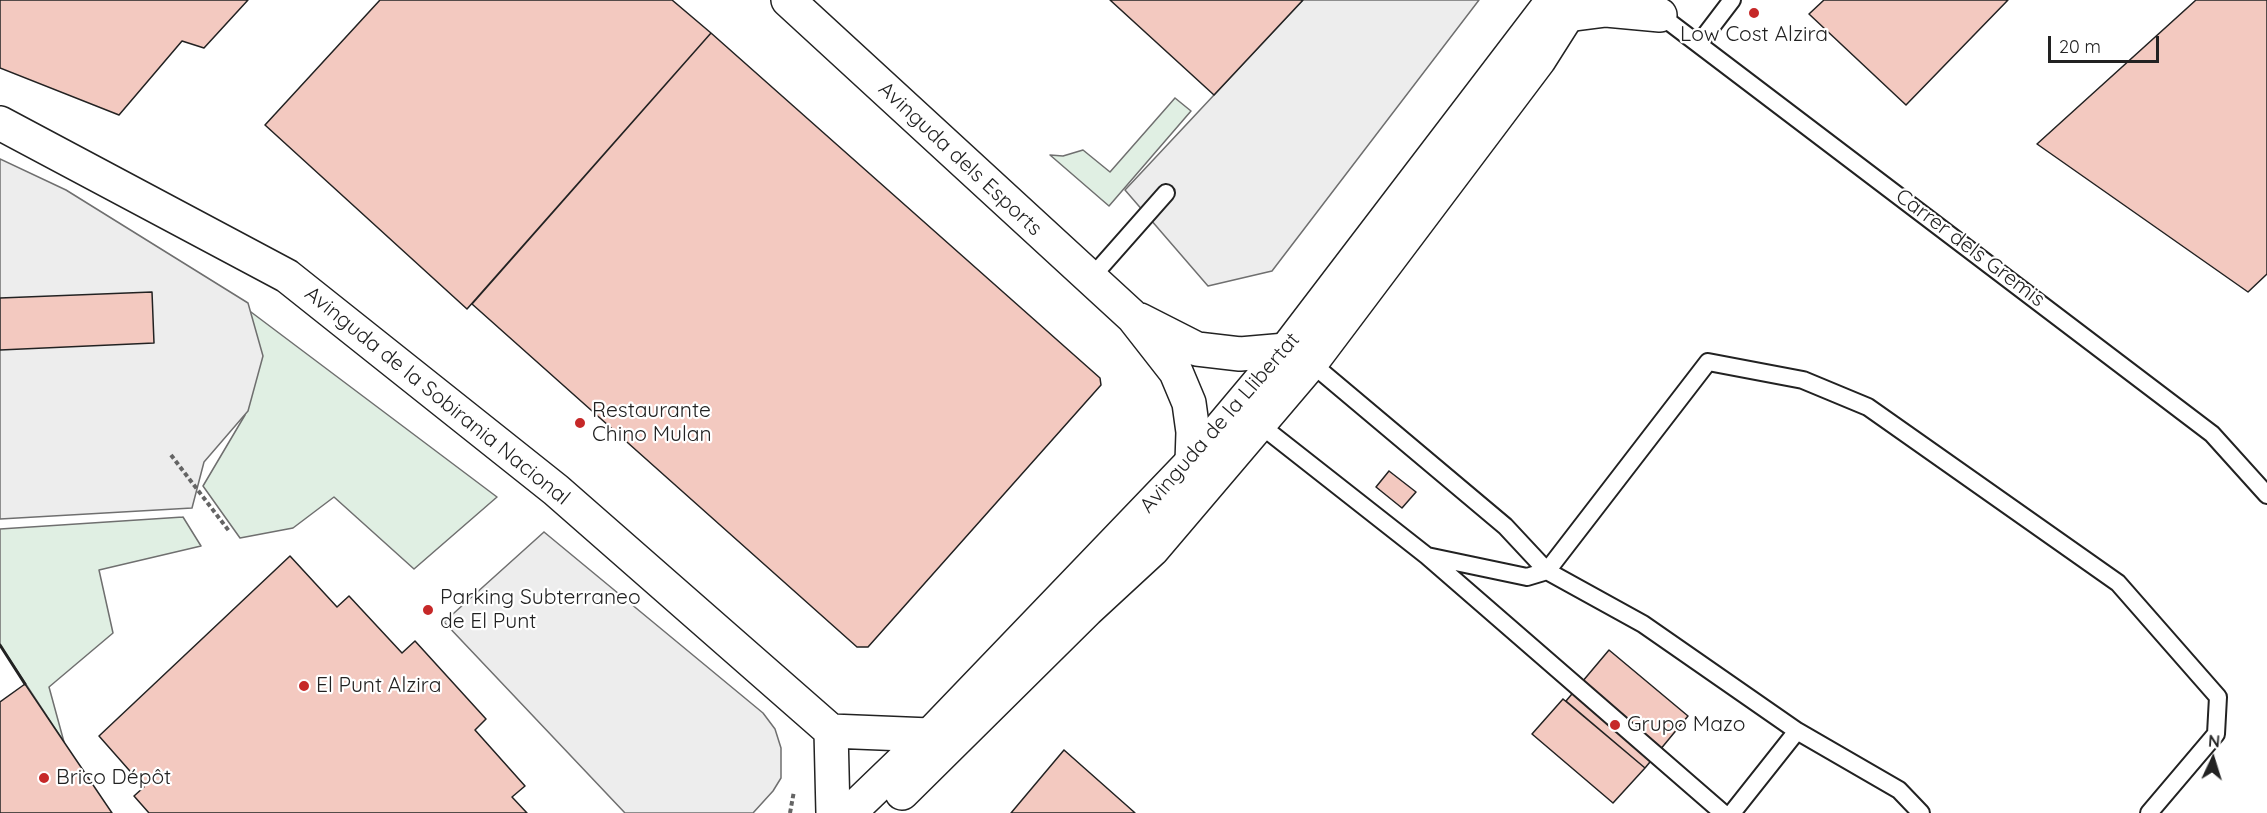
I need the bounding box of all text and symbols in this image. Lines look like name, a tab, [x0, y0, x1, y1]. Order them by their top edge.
marker: Low Cost Alzira	[1747, 6, 1761, 20]
place label: Low Cost Alzira	[1680, 22, 1828, 48]
scale bar	[2051, 24, 2162, 62]
text: 20 m	[2059, 35, 2101, 58]
street label: Avinguda dels Esports	[873, 77, 1047, 241]
street label: Carrer dels Gremis	[1890, 184, 2050, 312]
street label: Avinguda de la Sobirania Nacional	[299, 281, 575, 511]
street label: Avinguda de la Llibertat	[1135, 328, 1305, 518]
place label: Restaurante Chino Mulan	[592, 398, 712, 448]
marker: Restaurante Chino Mulan	[573, 416, 587, 430]
place label: Parking Subterraneo de El Punt	[440, 585, 641, 635]
marker: Parking Subterraneo de El Punt	[421, 603, 435, 617]
place label: El Punt Alzira	[316, 673, 441, 699]
marker: El Punt Alzira	[297, 679, 311, 693]
place label: Grupo Mazo	[1627, 712, 1745, 738]
marker: Grupo Mazo	[1608, 718, 1622, 732]
north arrow	[2183, 729, 2243, 789]
text: N	[2208, 731, 2221, 751]
place label: Brico Dépôt	[56, 765, 171, 791]
marker: Brico Dépôt	[37, 771, 51, 785]

